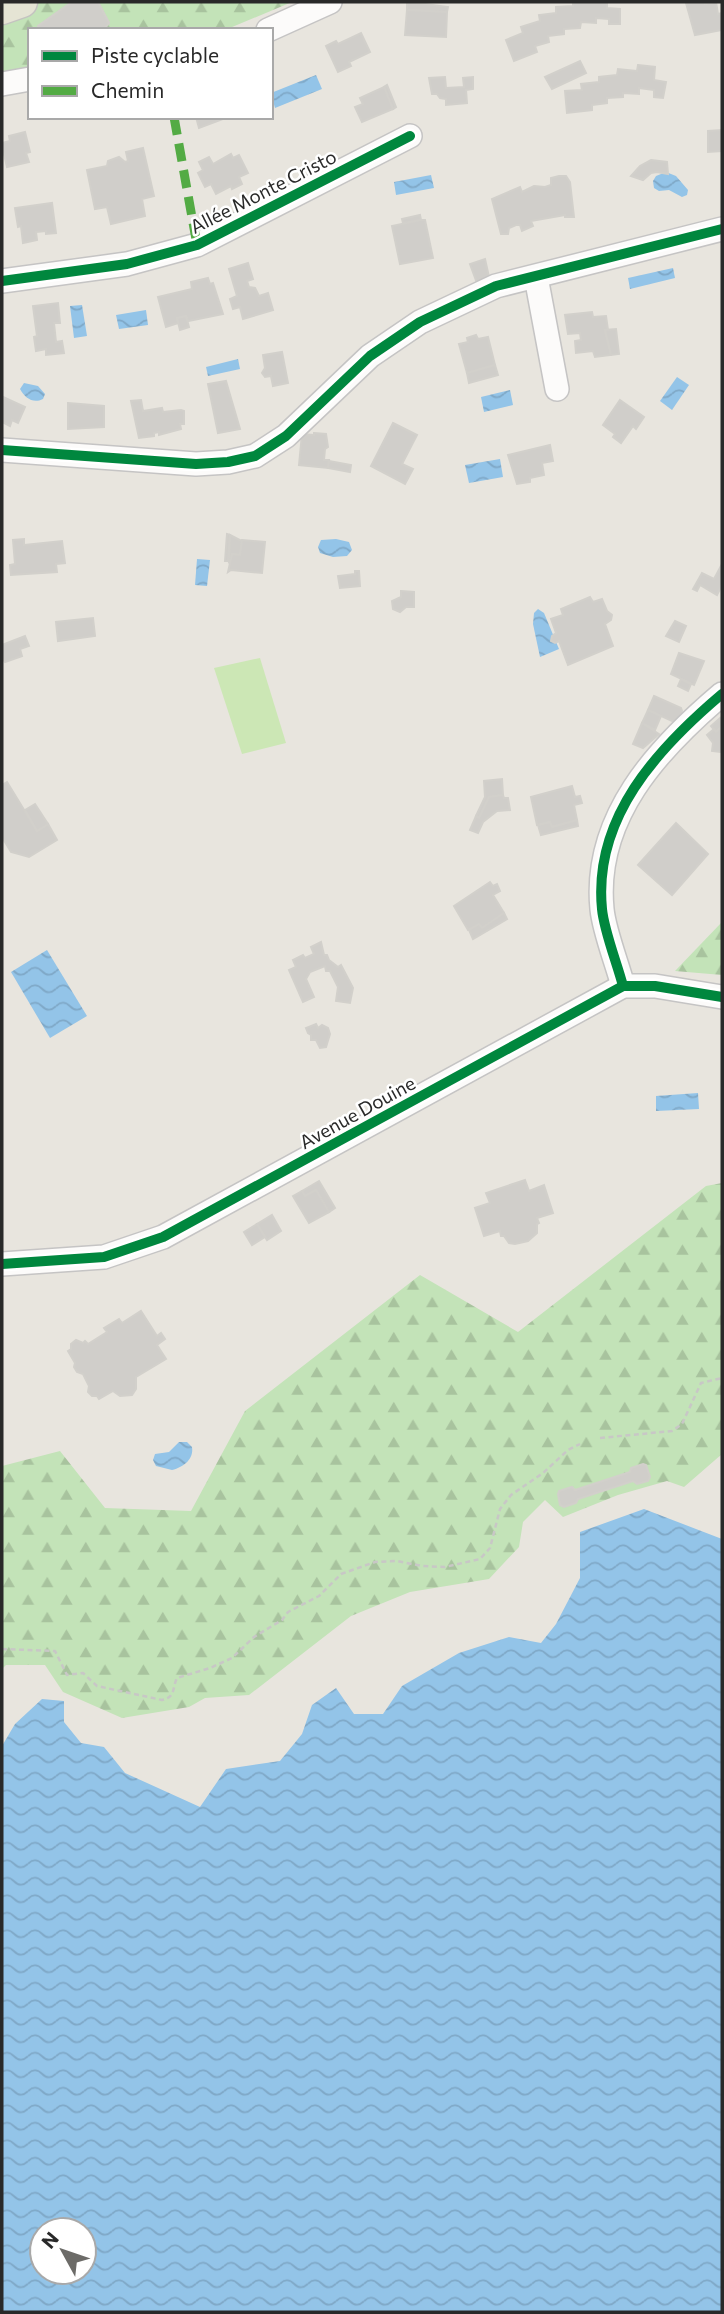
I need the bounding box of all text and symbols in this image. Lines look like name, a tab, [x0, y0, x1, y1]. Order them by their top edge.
legend	[28, 28, 273, 119]
text: Piste cyclable	[91, 42, 219, 67]
text: Chemin	[91, 77, 164, 102]
street label: Allée Monte Cristo	[186, 144, 340, 238]
street label: Avenue Douine	[295, 1071, 419, 1153]
north arrow	[28, 2216, 98, 2286]
text: N	[36, 2227, 63, 2253]

